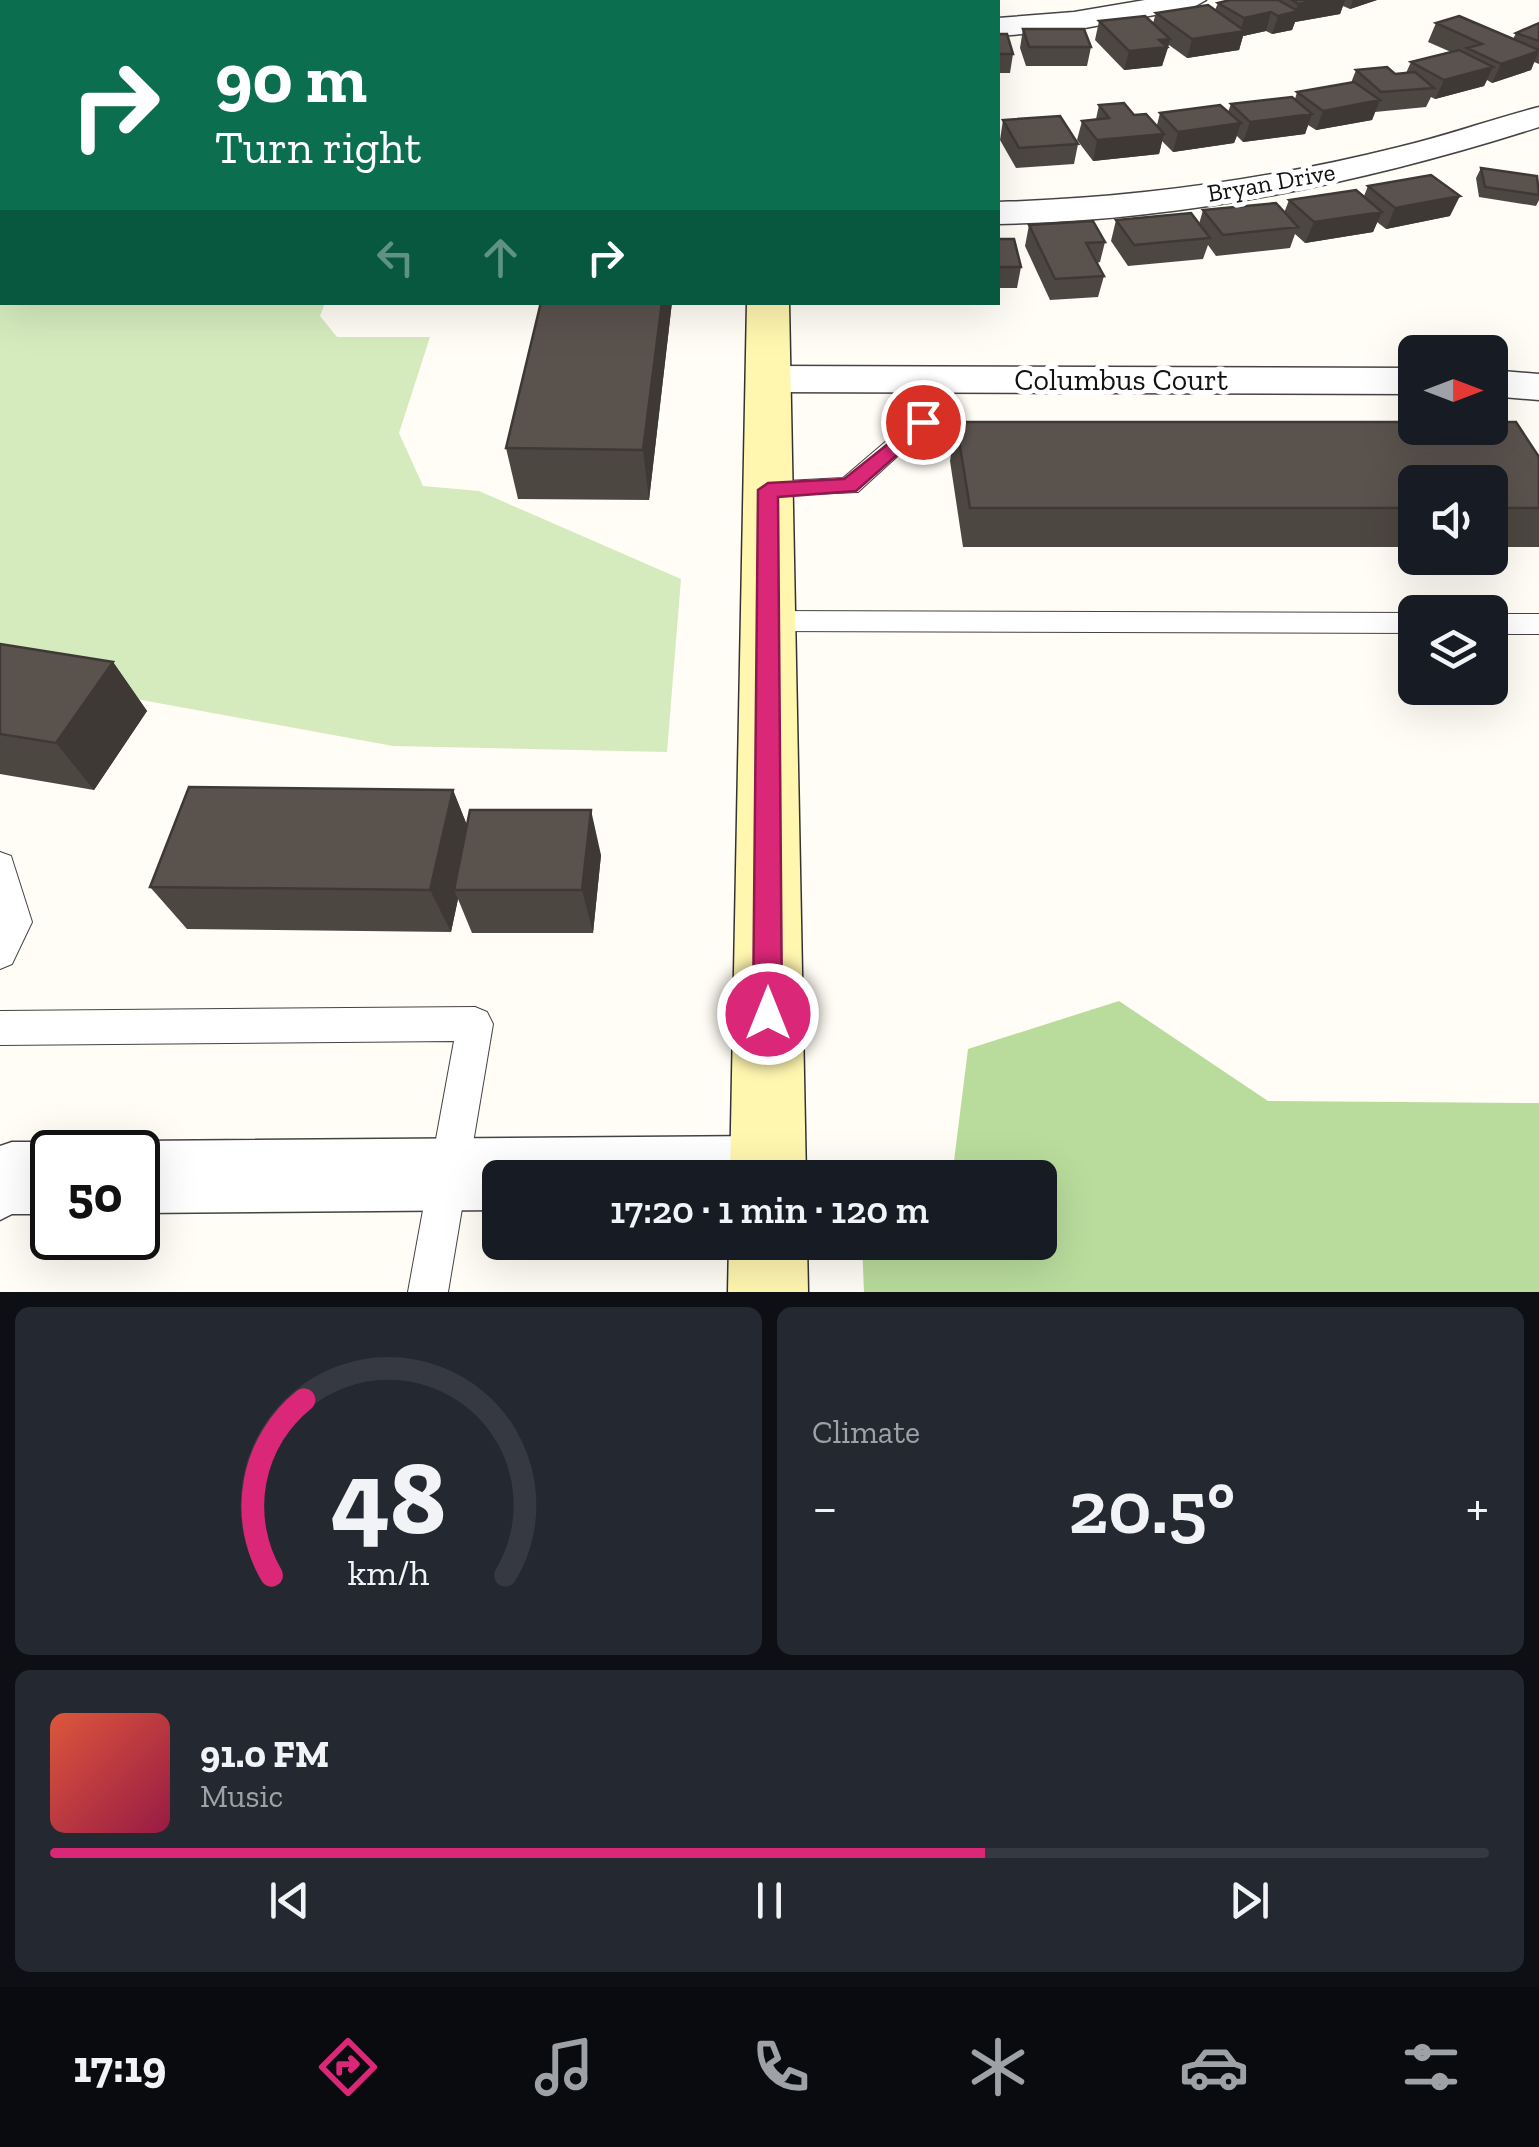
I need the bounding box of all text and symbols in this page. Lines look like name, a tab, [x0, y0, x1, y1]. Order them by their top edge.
text: 90 m	[215, 36, 367, 120]
icon: right	[50, 40, 180, 170]
text: Turn right	[215, 121, 421, 175]
street label: Bryan Drive	[1205, 156, 1337, 208]
icon: left	[368, 230, 423, 285]
icon: ahead	[473, 230, 528, 285]
icon: right	[578, 230, 633, 285]
north arrow	[1398, 335, 1508, 445]
map controls	[1398, 335, 1508, 705]
street label: Columbus Court	[1014, 362, 1228, 398]
pin	[881, 380, 966, 465]
icon: arrive	[896, 395, 951, 450]
button: sound	[1398, 465, 1508, 575]
button: layers	[1398, 595, 1508, 705]
position arrow	[716, 962, 820, 1066]
speed limit sign: 50	[30, 1130, 160, 1260]
text: 17:20 · 1 min · 120 m	[610, 1187, 929, 1233]
text: Climate	[812, 1413, 920, 1451]
text: 48	[331, 1435, 446, 1560]
text: 20.5°	[1069, 1462, 1235, 1552]
text: −	[812, 1474, 838, 1540]
text: +	[1466, 1474, 1489, 1540]
text: km/h	[348, 1551, 429, 1594]
text: 91.0 FM	[200, 1731, 329, 1777]
text: Music	[200, 1777, 283, 1815]
icon: previous	[262, 1873, 317, 1928]
icon: pause	[742, 1873, 797, 1928]
icon: next	[1222, 1873, 1277, 1928]
icon: directions	[313, 2032, 383, 2102]
icon: music	[529, 2032, 599, 2102]
icon: phone	[746, 2032, 816, 2102]
icon: climate	[963, 2032, 1033, 2102]
icon: car	[1179, 2032, 1249, 2102]
icon: filters	[1396, 2032, 1466, 2102]
text: 17:19	[73, 2040, 166, 2094]

